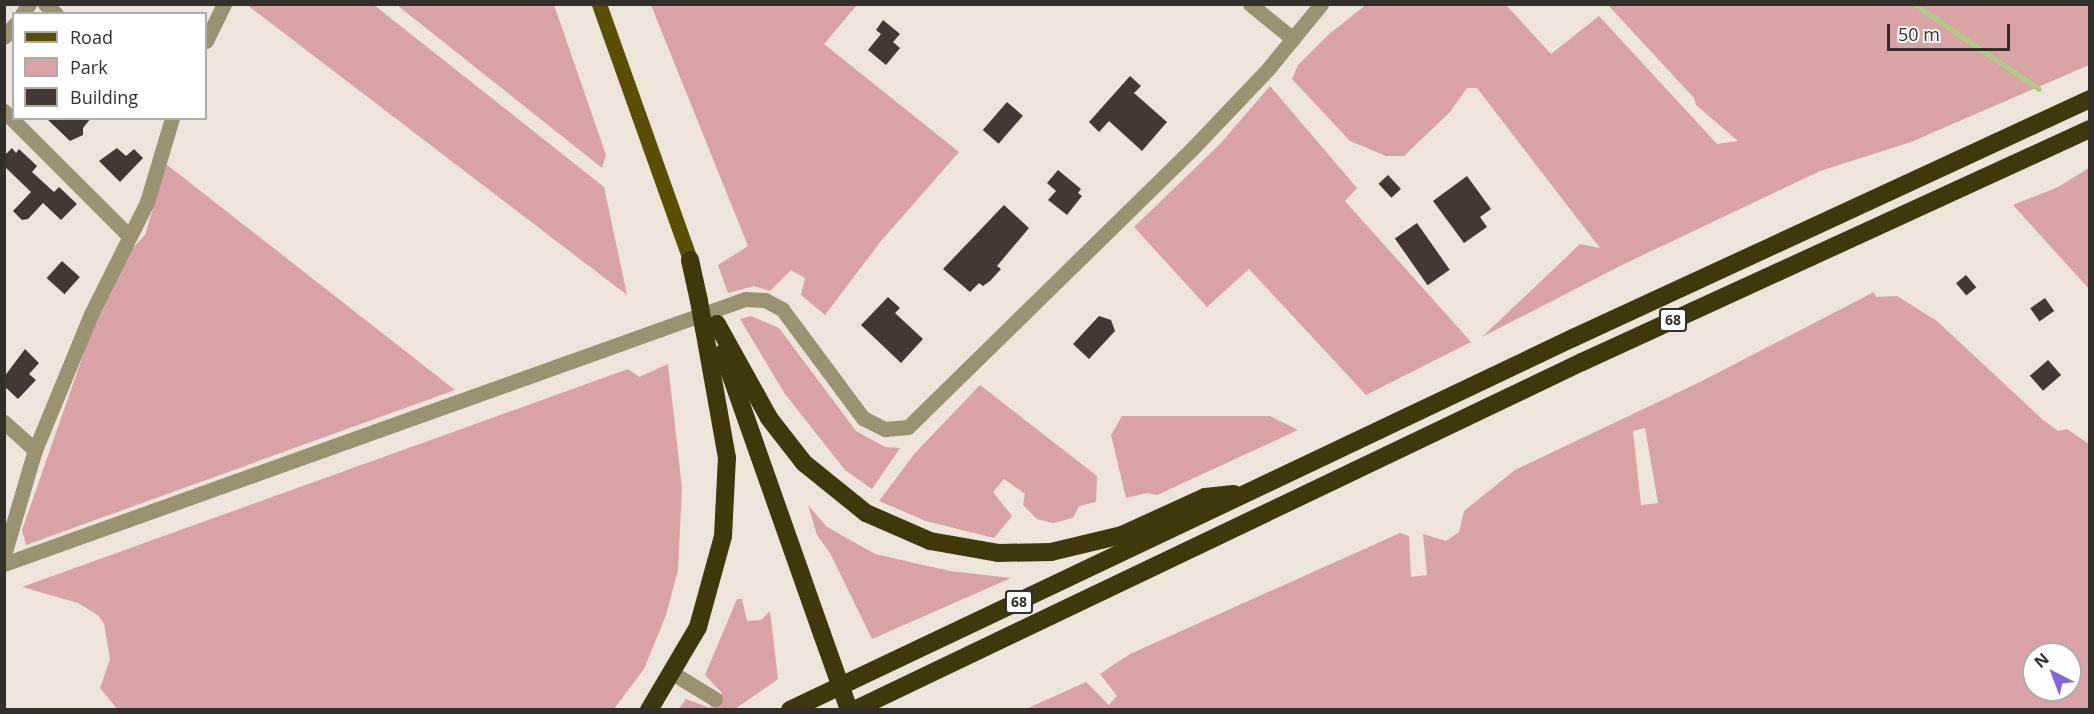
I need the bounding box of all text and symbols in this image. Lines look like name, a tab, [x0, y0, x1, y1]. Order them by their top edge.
legend	[12, 12, 207, 120]
scale bar	[1890, 12, 2013, 50]
text: 50 m	[1898, 22, 1940, 46]
text: Road	[70, 25, 113, 49]
text: Park	[70, 55, 108, 79]
text: Building	[70, 85, 138, 109]
road number: 68	[1658, 309, 1688, 331]
road number: 68	[1004, 591, 1034, 613]
north arrow	[2022, 642, 2082, 702]
text: N	[2029, 648, 2053, 673]

